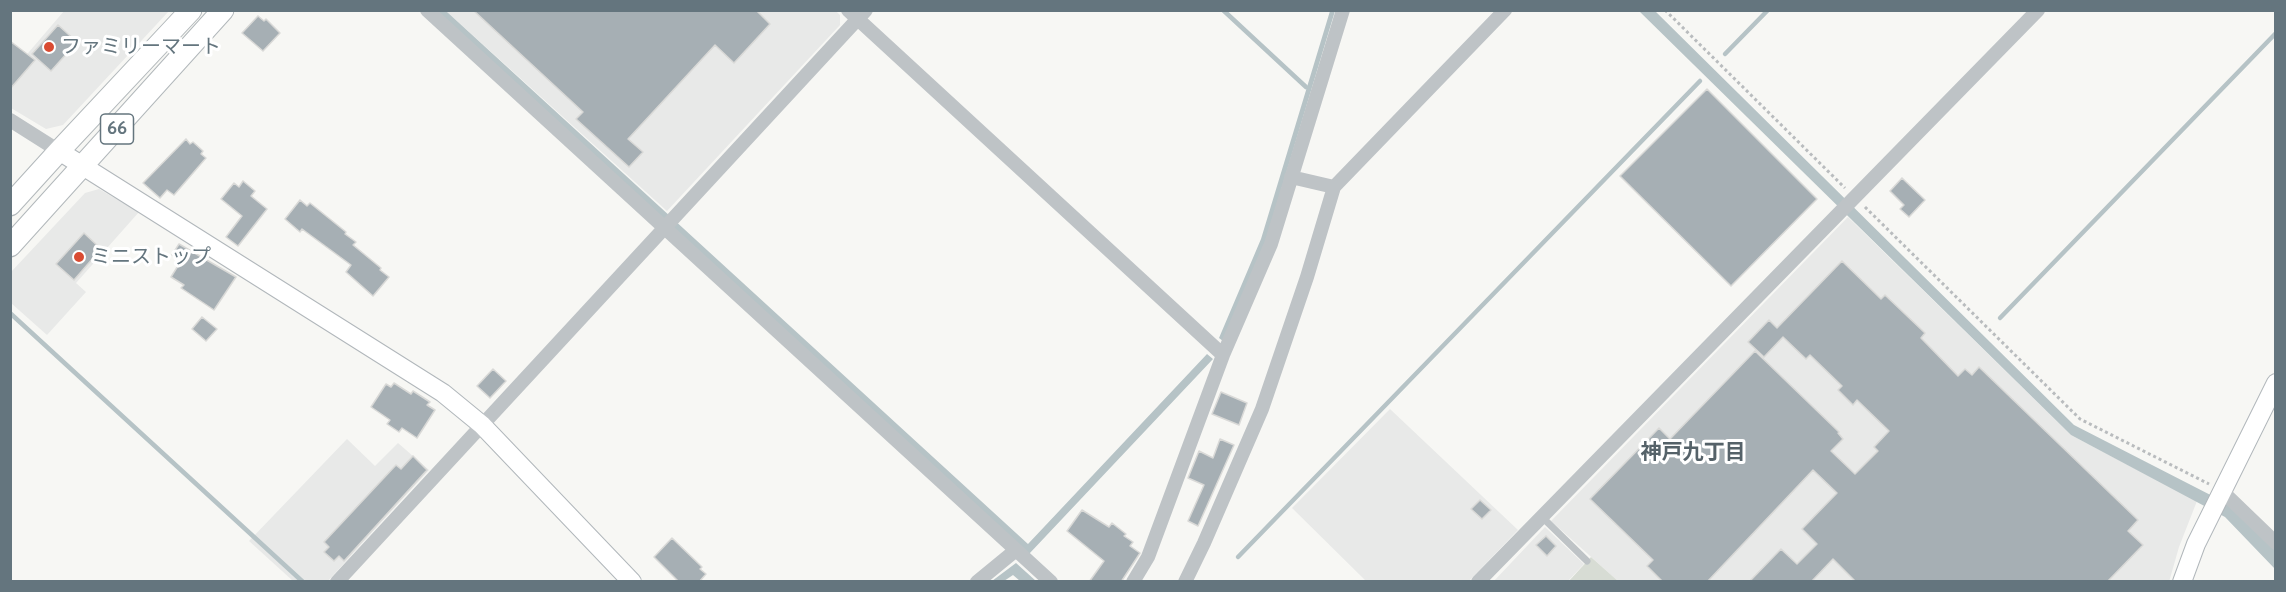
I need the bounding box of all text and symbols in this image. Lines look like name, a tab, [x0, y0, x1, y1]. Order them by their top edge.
place label: ファミリーマート	[61, 35, 221, 59]
marker: ファミリーマート	[42, 40, 56, 54]
road number: 66	[100, 114, 134, 144]
place label: ミニストップ	[91, 245, 211, 269]
marker: ミニストップ	[72, 250, 86, 264]
district label: 神戸九丁目	[1641, 440, 1745, 466]

